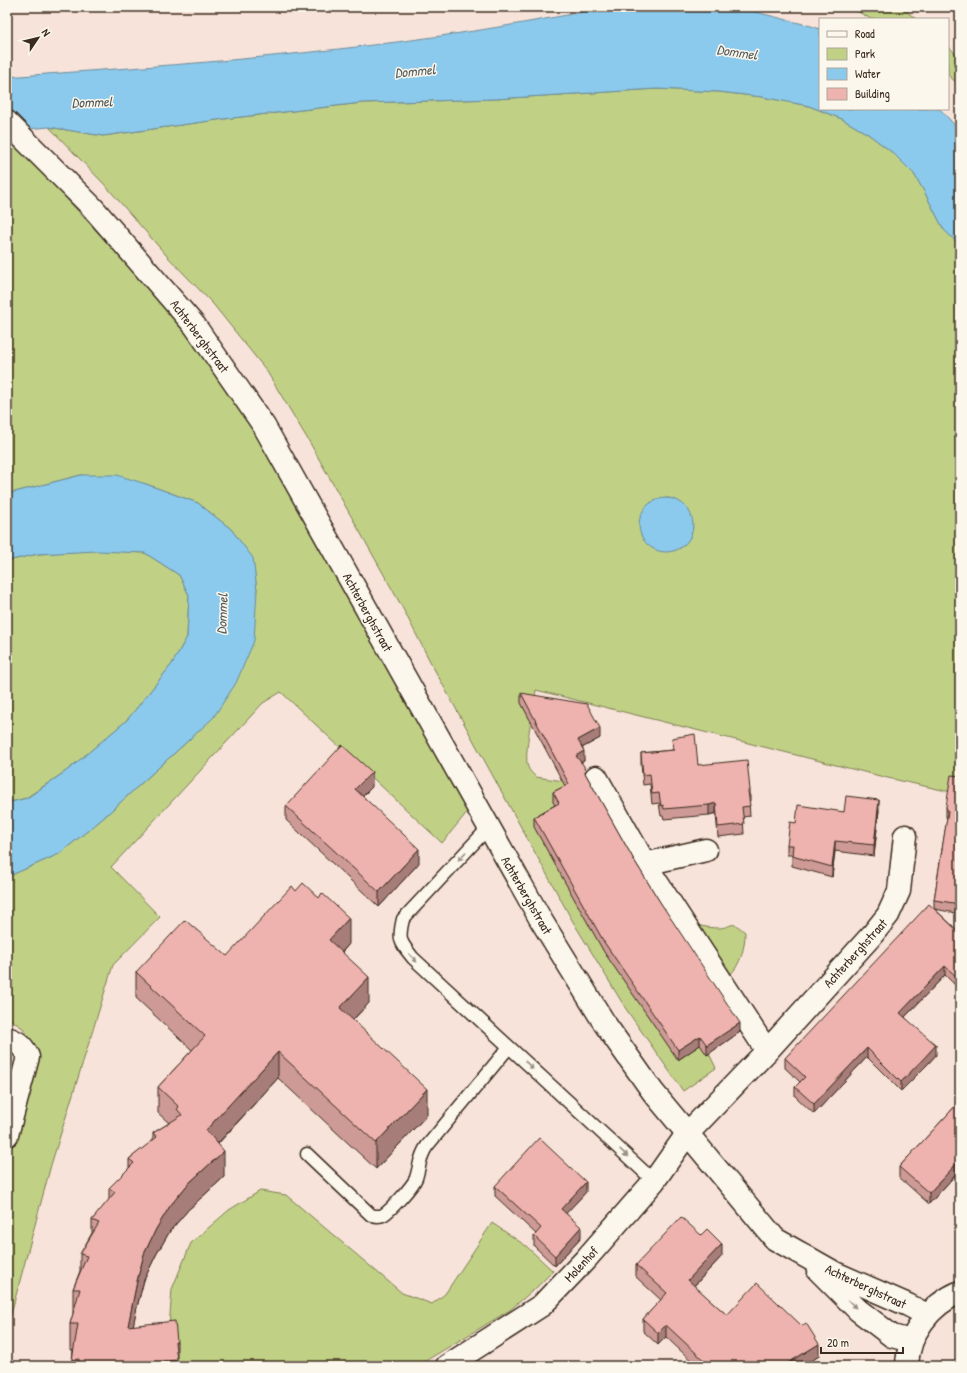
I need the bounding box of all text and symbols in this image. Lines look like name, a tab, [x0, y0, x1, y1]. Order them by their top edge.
north arrow	[18, 18, 58, 58]
legend	[819, 18, 949, 110]
text: Road	[855, 25, 875, 42]
text: N	[39, 26, 54, 39]
water label: Dommel	[716, 39, 760, 64]
text: Park	[855, 45, 875, 62]
water label: Dommel	[394, 59, 437, 82]
text: Water	[855, 65, 881, 82]
text: Building	[855, 85, 890, 102]
water label: Dommel	[71, 91, 114, 112]
street label: Achterberghstraat	[167, 296, 234, 377]
street label: Achterberghstraat	[339, 569, 397, 655]
water label: Dommel	[211, 592, 232, 635]
one-way arrow	[458, 851, 467, 860]
street label: Achterberghstraat	[497, 853, 557, 938]
street label: Achterberghstraat	[819, 914, 891, 992]
one-way arrow	[408, 953, 418, 963]
one-way arrow	[524, 1060, 534, 1070]
one-way arrow	[619, 1149, 629, 1158]
street label: Molenhof	[560, 1242, 602, 1286]
street label: Achterberghstraat	[823, 1259, 910, 1313]
one-way arrow	[847, 1299, 857, 1309]
scale bar	[821, 1329, 903, 1355]
text: 20 m	[827, 1334, 849, 1351]

